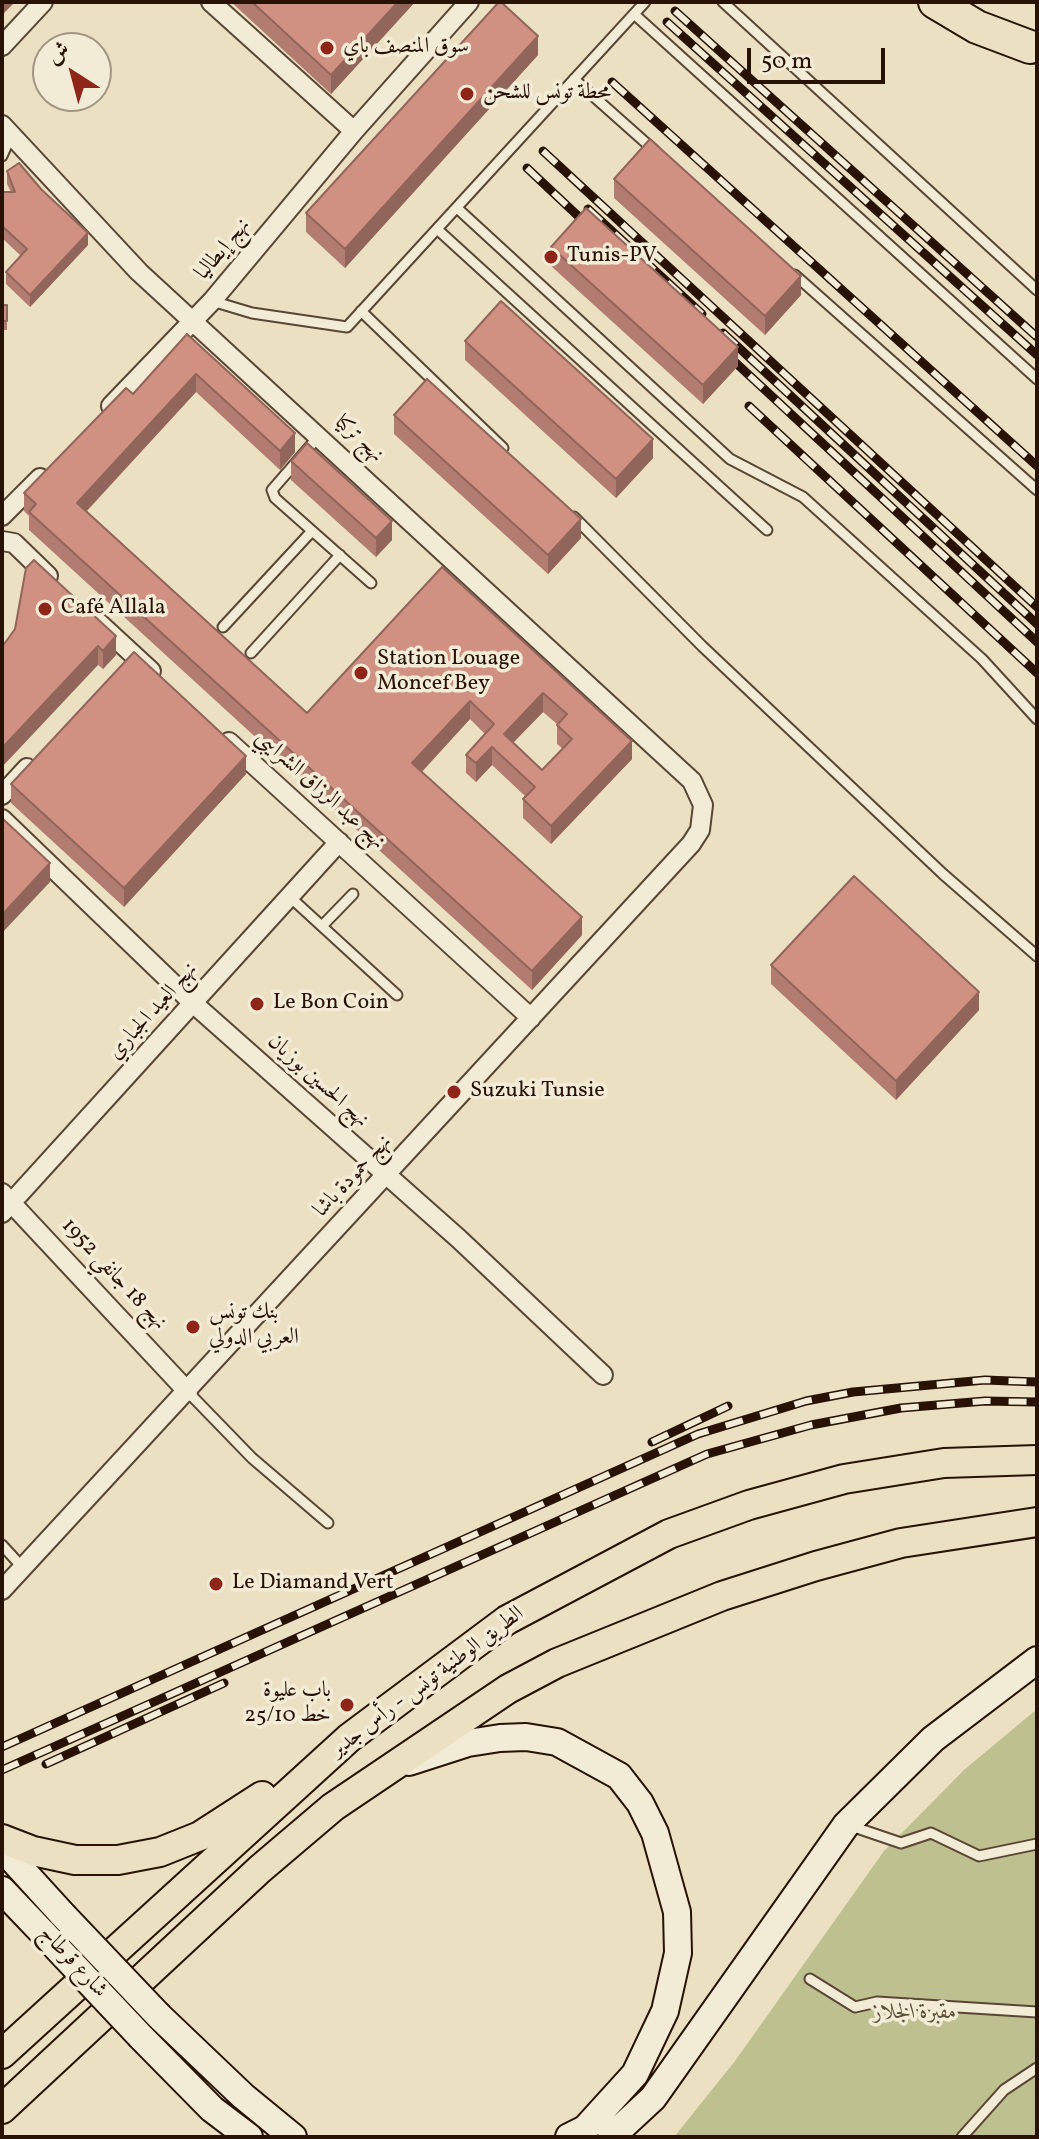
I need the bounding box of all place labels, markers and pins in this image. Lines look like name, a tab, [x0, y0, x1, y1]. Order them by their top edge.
place label: سوق المنصف باي	[343, 35, 469, 61]
marker: سوق المنصف باي	[318, 39, 336, 57]
place label: محطة تونس للشحن	[483, 81, 611, 107]
marker: محطة تونس للشحن	[458, 85, 476, 103]
place label: Tunis-PV	[567, 244, 657, 270]
marker: Tunis-PV	[542, 248, 560, 266]
place label: Café Allala	[61, 596, 166, 622]
marker: Café Allala	[36, 600, 54, 618]
place label: Station Louage Moncef Bey	[377, 647, 520, 698]
marker: Station Louage Moncef Bey	[352, 664, 370, 682]
place label: Le Bon Coin	[273, 991, 389, 1017]
marker: Le Bon Coin	[248, 995, 266, 1013]
place label: Suzuki Tunsie	[470, 1079, 605, 1105]
marker: Suzuki Tunsie	[445, 1083, 463, 1101]
place label: بنك تونس العربي الدولي	[209, 1301, 299, 1352]
marker: بنك تونس العربي الدولي	[184, 1318, 202, 1336]
place label: Le Diamand Vert	[232, 1571, 394, 1597]
marker: Le Diamand Vert	[207, 1575, 225, 1593]
place label: باب عليوة خط 25/10	[244, 1679, 331, 1730]
marker: باب عليوة خط 25/10	[338, 1696, 356, 1714]

